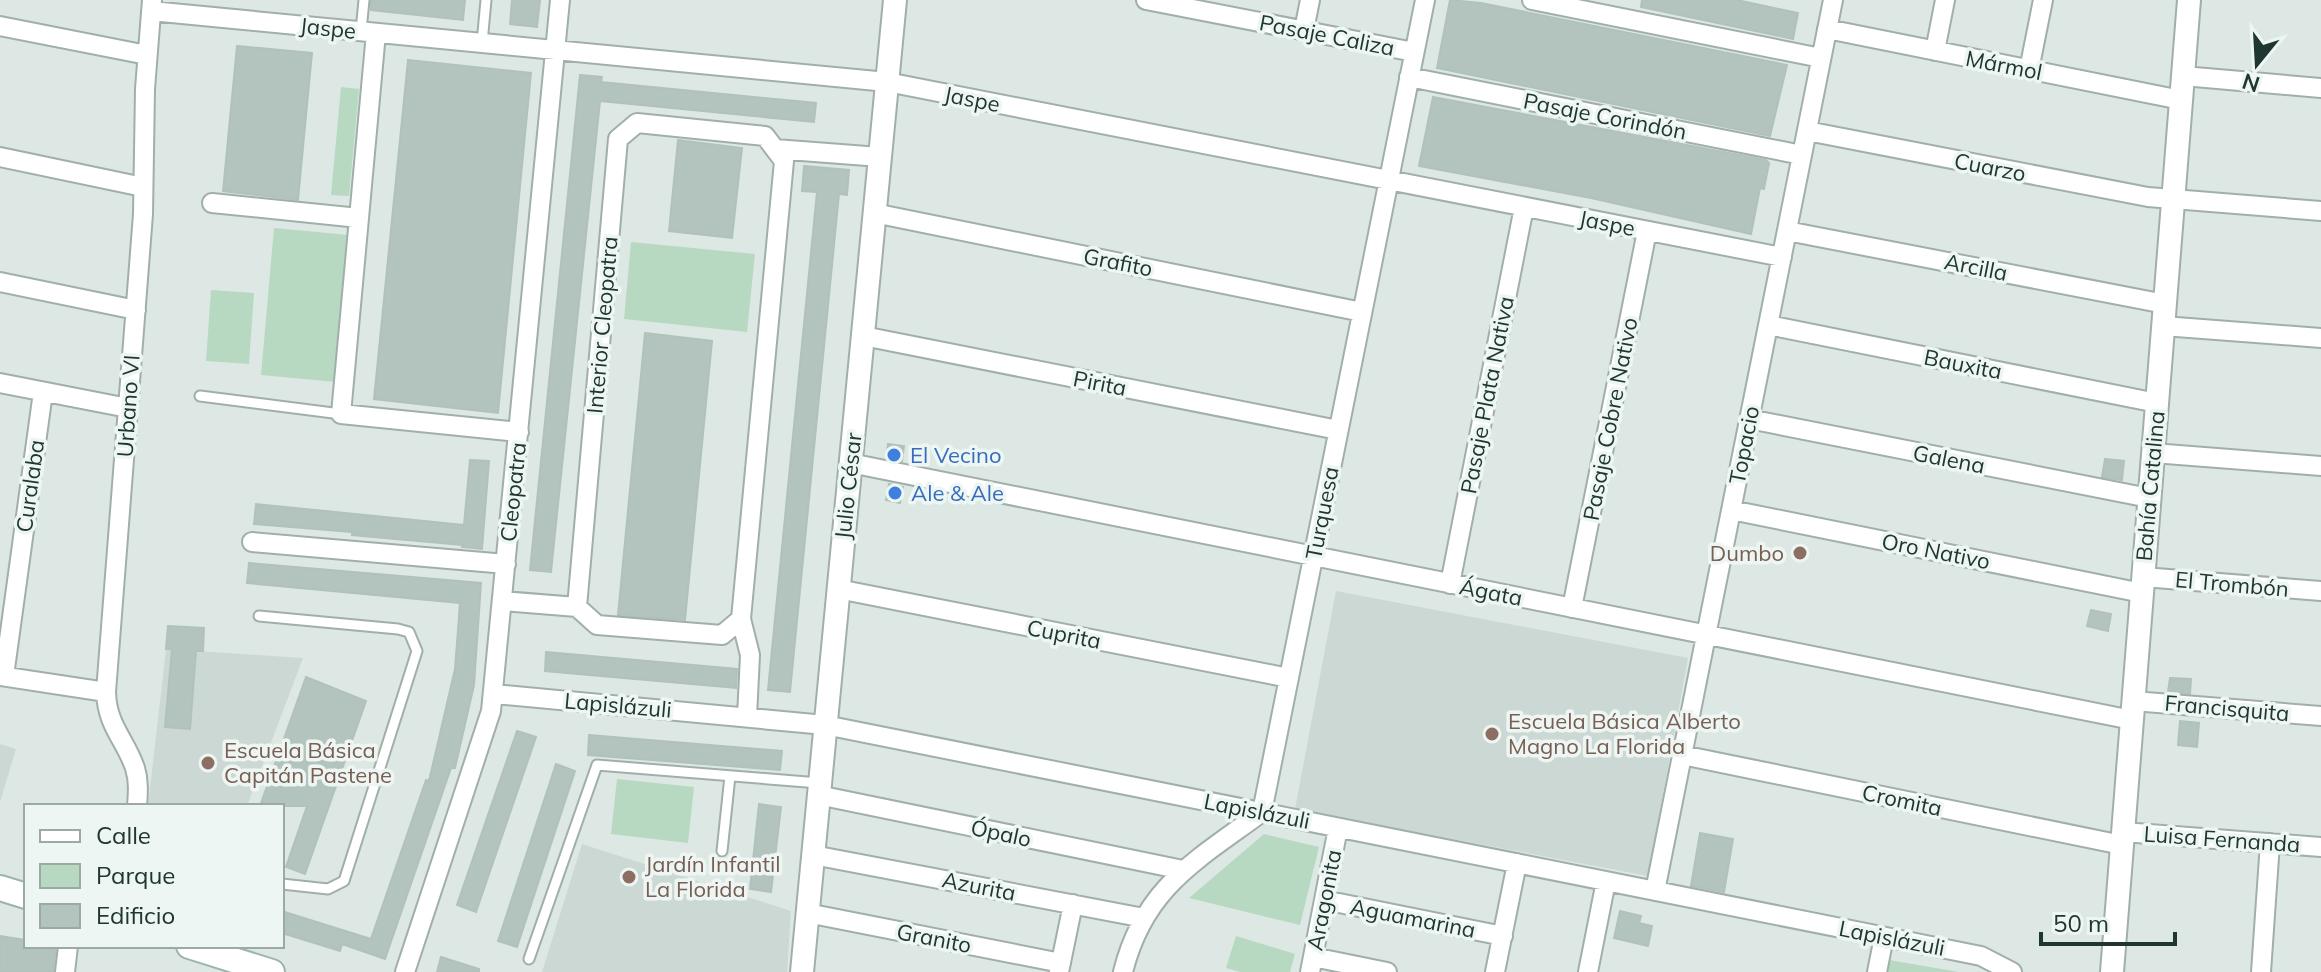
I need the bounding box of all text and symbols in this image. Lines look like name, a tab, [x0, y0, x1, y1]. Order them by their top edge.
street label: Pasaje Caliza	[1257, 8, 1397, 62]
street label: Jaspe	[298, 11, 358, 45]
north arrow	[2217, 24, 2297, 104]
street label: Mármol	[1963, 44, 2045, 86]
text: N	[2239, 67, 2263, 99]
street label: Jaspe	[942, 80, 1002, 118]
street label: Pasaje Corindón	[1521, 86, 1689, 146]
street label: Cuarzo	[1952, 146, 2028, 188]
street label: Jaspe	[1577, 204, 1637, 242]
street label: Interior Cleopatra	[580, 235, 624, 415]
street label: Grafito	[1081, 242, 1155, 282]
street label: Arcilla	[1942, 247, 2010, 287]
street label: Pasaje Plata Nativa	[1454, 294, 1520, 496]
street label: Pasaje Cobre Nativo	[1577, 315, 1643, 523]
street label: Bauxita	[1922, 343, 2004, 385]
street label: Urbano VI	[110, 354, 146, 458]
street label: Pirita	[1071, 364, 1129, 402]
street label: Topacio	[1723, 403, 1765, 487]
street label: Bahía Catalina	[2129, 410, 2171, 562]
street label: Julio César	[828, 431, 868, 541]
street label: Curalaba	[10, 438, 50, 534]
street label: Galena	[1911, 438, 1987, 480]
street label: Cleopatra	[494, 441, 532, 543]
place label: El Vecino	[910, 441, 1002, 469]
marker: El Vecino	[885, 446, 903, 464]
street label: Turquesa	[1299, 464, 1345, 562]
place label: Ale & Ale	[911, 479, 1004, 507]
marker: Ale & Ale	[886, 484, 904, 502]
street label: Oro Nativo	[1879, 527, 1993, 575]
place label: Dumbo	[1710, 539, 1784, 567]
marker: Dumbo	[1791, 544, 1809, 562]
street label: El Trombón	[2174, 565, 2290, 603]
street label: Ágata	[1457, 572, 1525, 612]
street label: Cuprita	[1025, 613, 1103, 655]
street label: Lapislázuli	[563, 686, 673, 724]
street label: Francisquita	[2163, 689, 2291, 727]
place label: Escuela Básica Alberto Magno La Florida	[1508, 707, 1741, 760]
marker: Escuela Básica Alberto Magno La Florida	[1483, 725, 1501, 743]
place label: Escuela Básica Capitán Pastene	[224, 736, 392, 789]
marker: Escuela Básica Capitán Pastene	[199, 754, 217, 772]
street label: Cromita	[1860, 778, 1944, 822]
street label: Lapislázuli	[1202, 787, 1312, 835]
legend	[24, 804, 284, 948]
street label: Ópalo	[968, 813, 1034, 853]
text: Calle	[96, 820, 151, 850]
street label: Luisa Fernanda	[2143, 820, 2301, 858]
street label: Aragonita	[1301, 847, 1347, 953]
place label: Jardín Infantil La Florida	[645, 850, 781, 903]
text: Parque	[96, 860, 175, 890]
street label: Azurita	[940, 865, 1018, 907]
marker: Jardín Infantil La Florida	[620, 868, 638, 886]
street label: Aguamarina	[1348, 892, 1478, 944]
scale bar	[2041, 896, 2175, 946]
text: Edificio	[96, 900, 175, 930]
text: 50 m	[2053, 908, 2109, 938]
street label: Lapislázuli	[1837, 914, 1947, 962]
street label: Granito	[894, 917, 974, 959]

